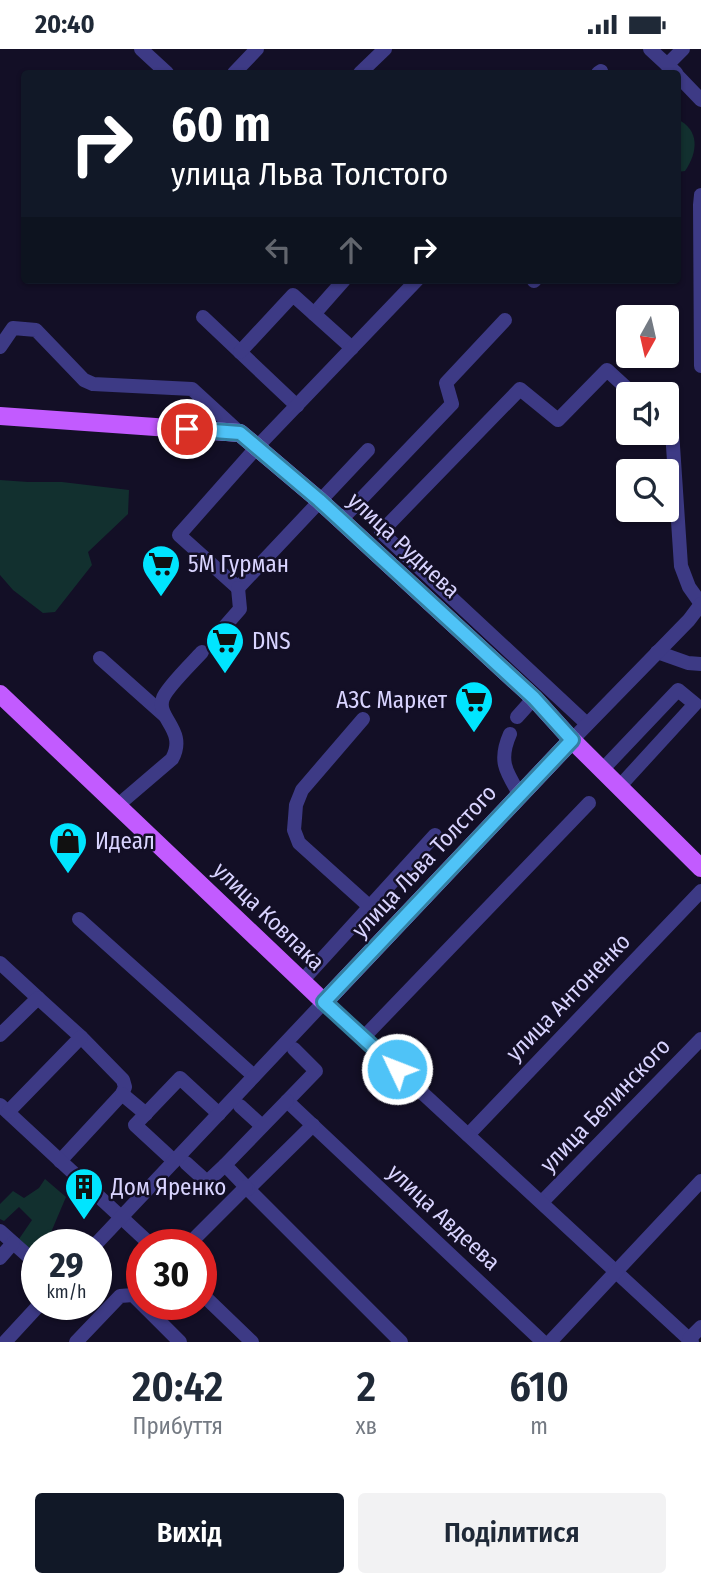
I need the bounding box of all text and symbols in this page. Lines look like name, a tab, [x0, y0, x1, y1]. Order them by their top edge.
text: 20:40	[35, 9, 95, 40]
text: 60 m	[171, 95, 271, 154]
icon: right	[56, 98, 147, 189]
text: улица Льва Толстого	[171, 155, 448, 193]
icon: left	[259, 231, 297, 269]
icon: ahead	[332, 231, 370, 269]
icon: right	[405, 231, 443, 269]
north arrow	[616, 305, 679, 367]
map controls	[616, 305, 679, 522]
button: sound	[616, 382, 679, 445]
pin	[157, 399, 217, 459]
icon: arrive	[168, 410, 206, 448]
button: search	[616, 459, 679, 522]
street label: улица Руднева	[342, 486, 466, 604]
supermarket icon: 5М Гурман	[140, 543, 182, 598]
place label: 5М Гурман	[188, 550, 289, 578]
supermarket icon: DNS	[204, 620, 246, 675]
place label: DNS	[252, 627, 291, 655]
supermarket icon: АЗС Маркет	[453, 679, 495, 734]
place label: АЗС Маркет	[336, 686, 448, 714]
street label: улица Льва Толстого	[346, 779, 502, 943]
shop icon: Идеал	[47, 820, 89, 875]
place label: Идеал	[95, 827, 155, 855]
street label: улица Ковпака	[208, 856, 330, 976]
street label: улица Антоненко	[500, 927, 636, 1067]
position arrow	[360, 1032, 434, 1106]
street label: улица Белинского	[534, 1032, 676, 1178]
street label: улица Авдеева	[382, 1158, 506, 1276]
building icon: Дом Яренко	[63, 1166, 105, 1221]
place label: Дом Яренко	[110, 1173, 226, 1201]
speed limit sign: 30	[126, 1229, 217, 1320]
text: 29	[49, 1244, 84, 1286]
text: km/h	[46, 1281, 87, 1303]
text: 20:42	[132, 1362, 223, 1412]
text: 2	[357, 1362, 376, 1412]
text: 610	[509, 1362, 569, 1412]
text: Прибуття	[133, 1412, 223, 1440]
text: хв	[355, 1412, 377, 1440]
text: m	[530, 1412, 548, 1440]
button: Вихід	[35, 1493, 344, 1573]
button: Поділитися	[358, 1493, 666, 1573]

